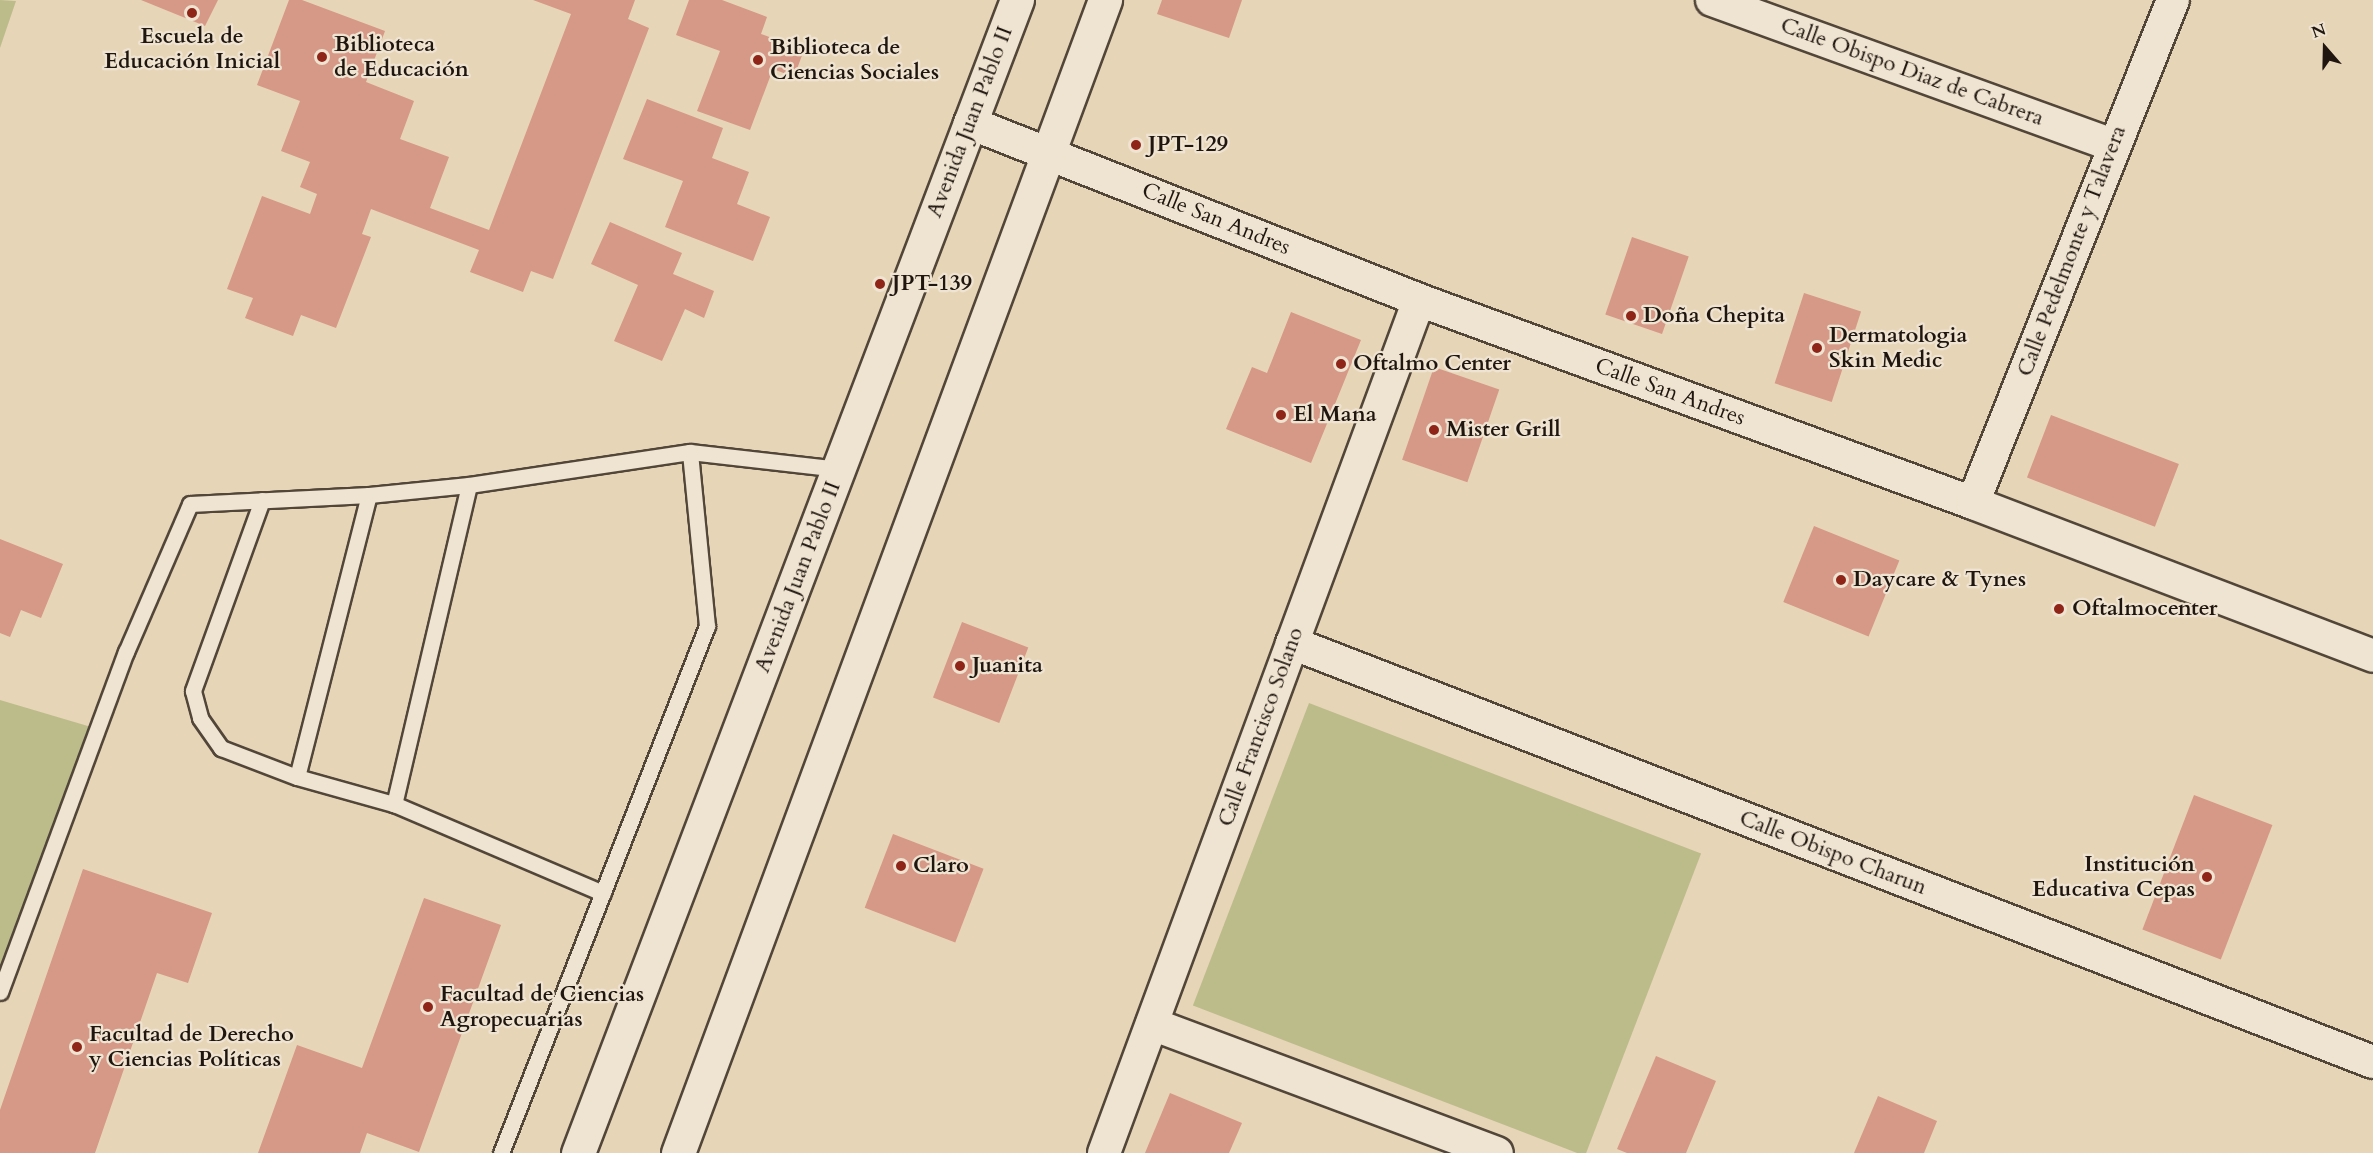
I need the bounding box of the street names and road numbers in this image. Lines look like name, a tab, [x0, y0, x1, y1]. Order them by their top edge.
street label: Calle Obispo Diaz de Cabrera	[1777, 12, 2047, 132]
street label: Avenida Juan Pablo II	[921, 23, 1019, 221]
street label: Calle Pedelmonte y Talavera	[2012, 122, 2132, 380]
street label: Calle San Andres	[1138, 177, 1294, 261]
street label: Calle San Andres	[1591, 353, 1749, 431]
street label: Avenida Juan Pablo II	[749, 478, 847, 676]
street label: Calle Francisco Solano	[1213, 624, 1309, 830]
street label: Calle Obispo Charun	[1736, 805, 1930, 901]

